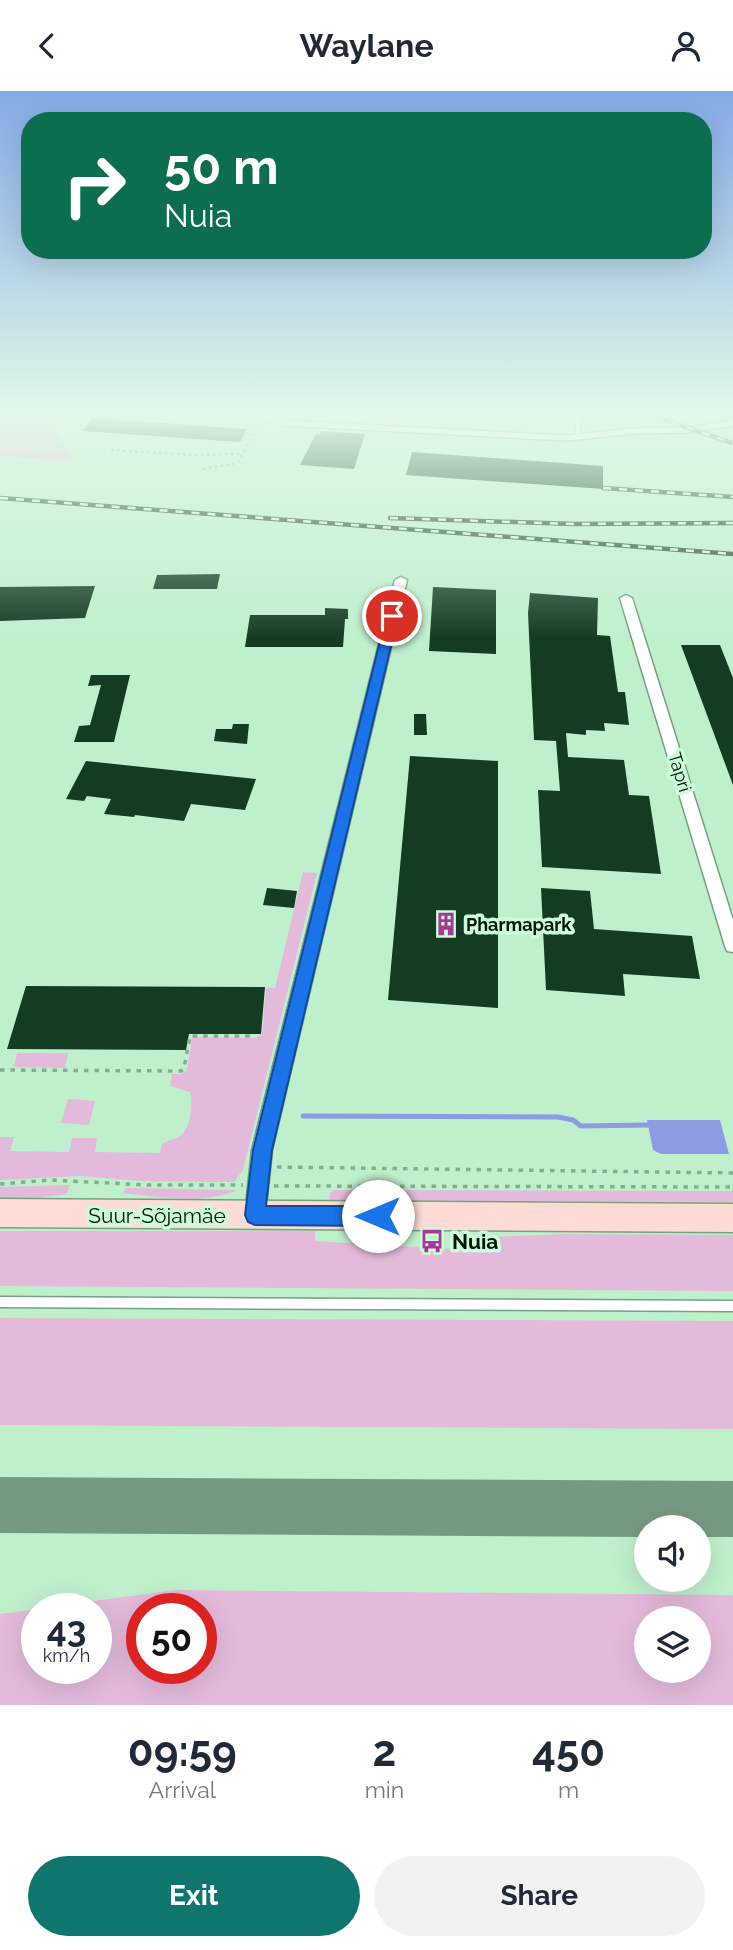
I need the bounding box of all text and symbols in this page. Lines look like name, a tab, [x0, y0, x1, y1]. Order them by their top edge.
icon: back	[28, 27, 66, 65]
text: Waylane	[299, 27, 434, 64]
icon: person	[667, 27, 705, 65]
text: 50 m	[164, 138, 279, 195]
icon: right	[49, 140, 140, 231]
text: Nuia	[164, 197, 232, 234]
pin	[362, 586, 422, 646]
icon: arrive	[373, 597, 411, 635]
street label: Tapri	[664, 750, 696, 794]
building icon: Pharmapark	[432, 910, 460, 938]
place label: Pharmapark	[466, 914, 572, 935]
position arrow	[341, 1179, 415, 1253]
street label: Suur-Sõjamäe	[88, 1203, 226, 1228]
bus stop icon: Nuia	[418, 1227, 446, 1255]
place label: Nuia	[452, 1229, 498, 1254]
map controls	[634, 1515, 711, 1683]
button: sound	[634, 1515, 711, 1592]
speed limit sign: 50	[126, 1593, 217, 1684]
button: layers	[634, 1606, 711, 1683]
text: 43	[47, 1609, 86, 1650]
text: km/h	[43, 1645, 90, 1666]
text: 09:59	[128, 1727, 237, 1776]
text: 2	[373, 1727, 396, 1776]
text: 450	[532, 1727, 605, 1776]
text: Arrival	[149, 1776, 216, 1803]
text: min	[365, 1776, 404, 1803]
text: m	[558, 1776, 579, 1803]
button: Exit	[28, 1856, 360, 1936]
button: Share	[374, 1856, 705, 1936]

